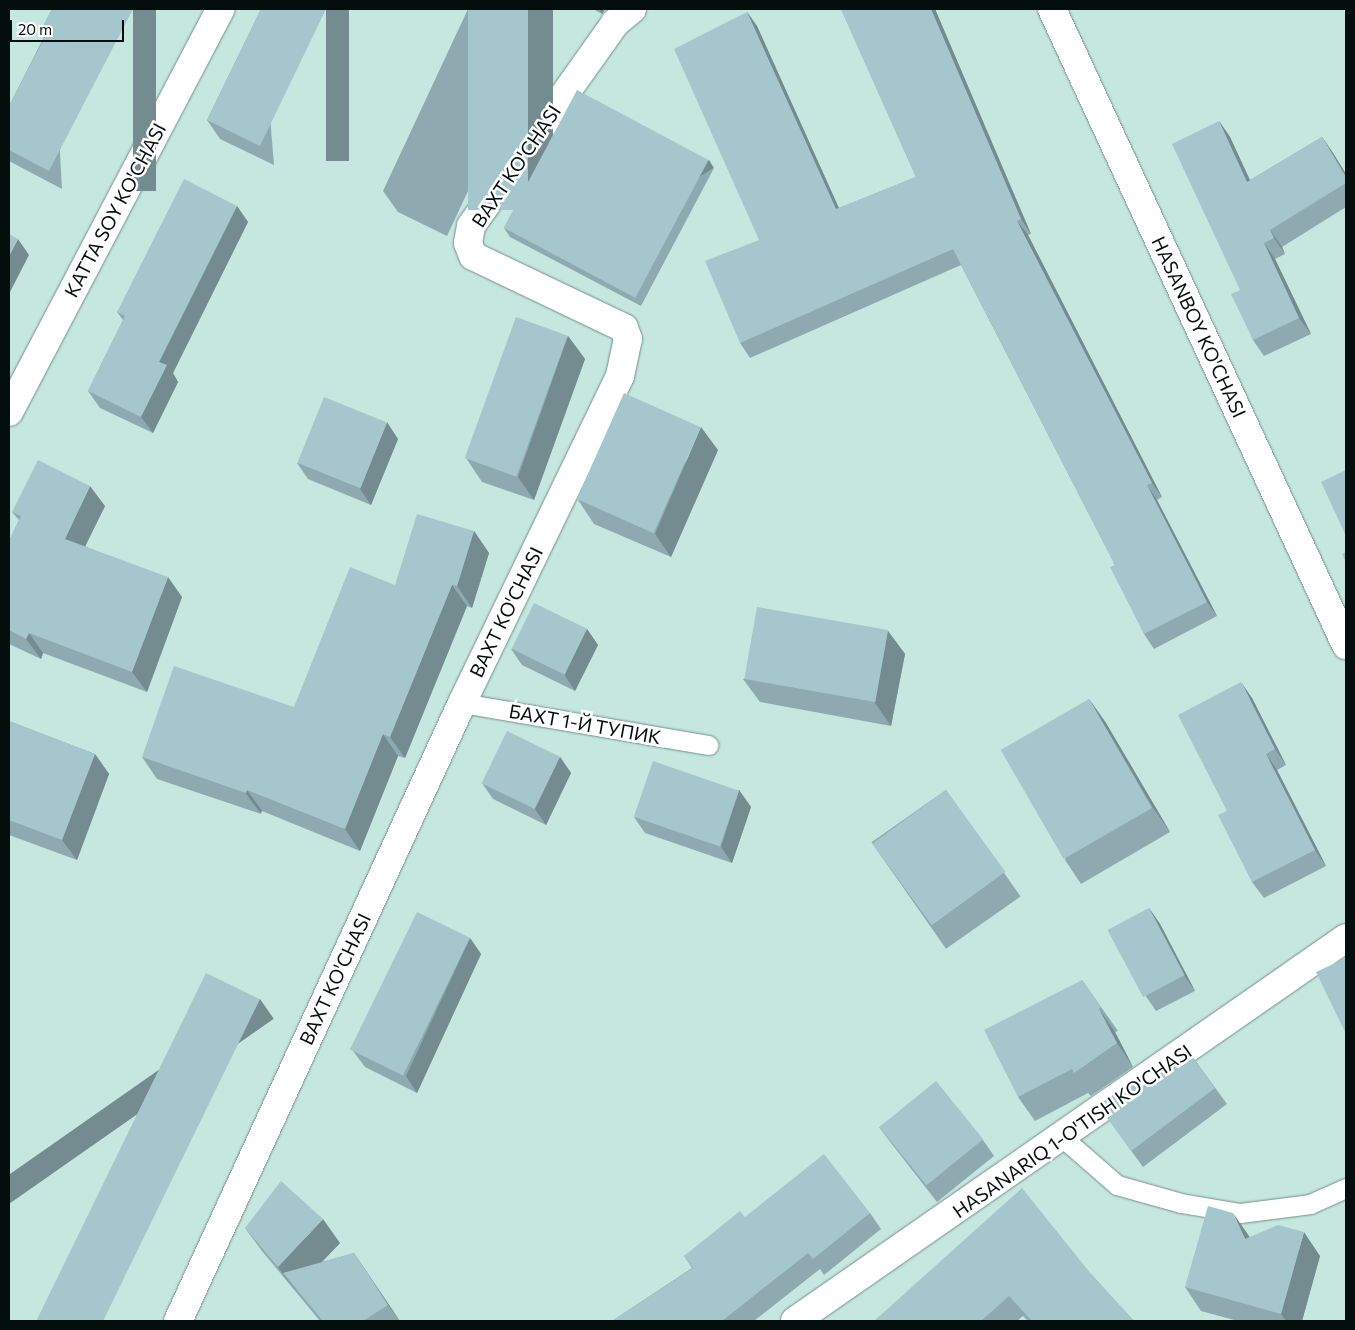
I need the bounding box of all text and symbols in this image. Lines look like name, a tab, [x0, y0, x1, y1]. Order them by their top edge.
scale bar	[12, 10, 126, 42]
text: 20 m	[18, 20, 52, 38]
street label: BAXT KO'CHASI	[467, 101, 565, 231]
street label: KATTA SOY KO'CHASI	[59, 119, 171, 301]
street label: HASANBOY KO'CHASI	[1147, 233, 1251, 421]
street label: BAXT KO'CHASI	[465, 543, 547, 681]
street label: БАХТ 1-Й ТУПИК	[507, 699, 663, 749]
street label: BAXT KO'CHASI	[295, 910, 375, 1048]
street label: HASANARIQ 1-O'TISH KO'CHASI	[948, 1039, 1196, 1223]

